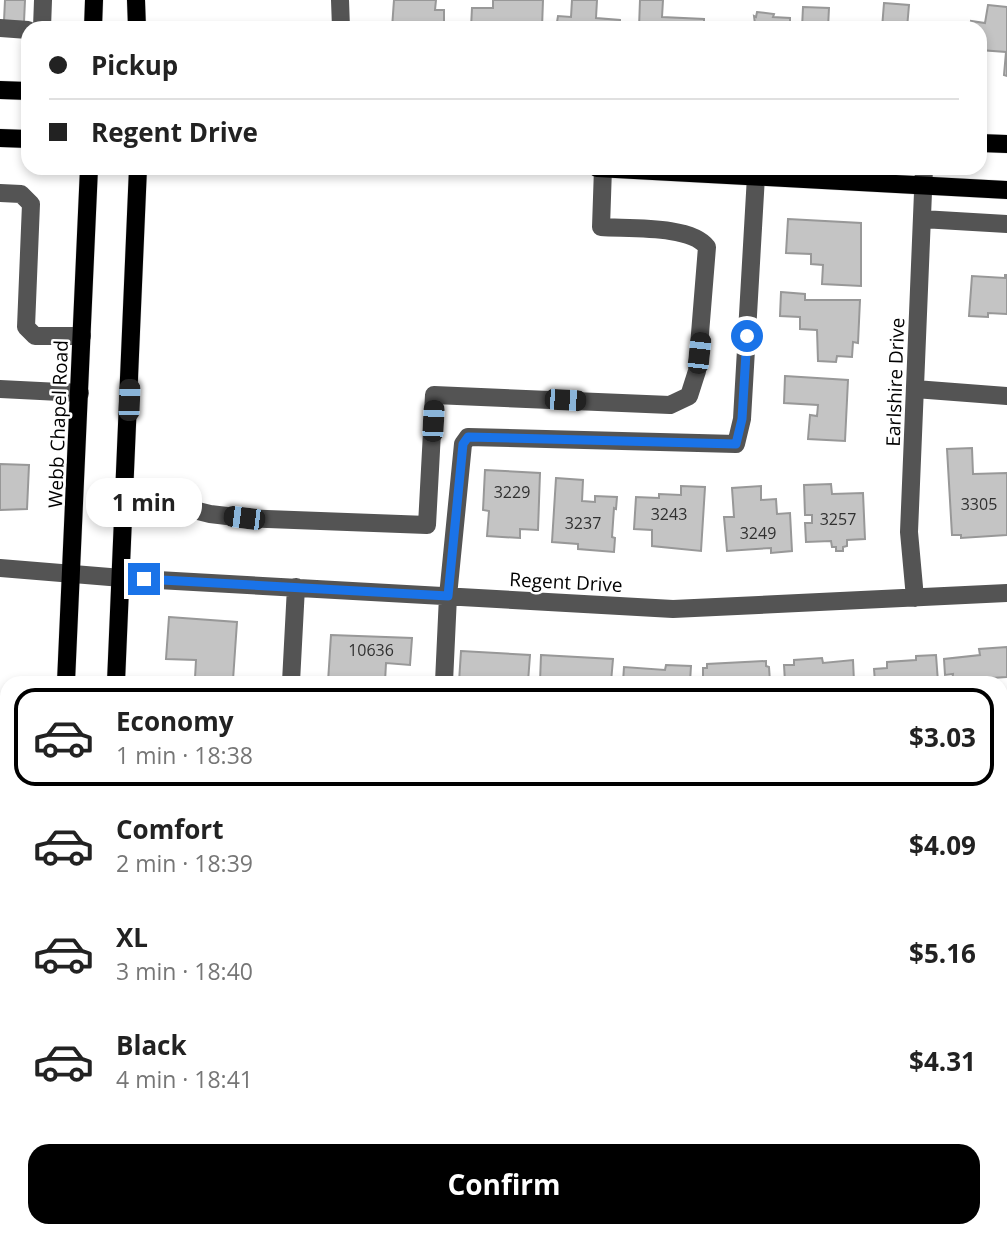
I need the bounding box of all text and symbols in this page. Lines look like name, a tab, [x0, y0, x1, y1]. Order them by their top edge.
text: Pickup	[91, 47, 178, 83]
text: Regent Drive	[91, 114, 258, 150]
street label: Earlshire Drive	[880, 317, 910, 447]
route start	[731, 320, 763, 352]
car	[687, 331, 712, 375]
street label: Webb Chapel Road	[42, 340, 74, 508]
car	[118, 379, 141, 421]
car	[544, 388, 587, 412]
car	[422, 399, 445, 443]
callout: 1 min	[86, 477, 202, 526]
house number: 3229	[494, 481, 530, 503]
text: 1 min	[112, 486, 176, 518]
house number: 3305	[961, 493, 997, 515]
house number: 3243	[651, 503, 687, 525]
car	[222, 505, 267, 531]
house number: 3257	[820, 508, 856, 530]
house number: 3237	[565, 512, 601, 534]
house number: 3249	[740, 522, 776, 544]
route end	[128, 563, 160, 595]
street label: Regent Drive	[509, 566, 623, 598]
house number: 10636	[348, 639, 394, 661]
text: Economy	[116, 703, 234, 739]
icon: car	[32, 706, 95, 769]
text: $3.03	[909, 719, 976, 755]
text: 1 min · 18:38	[116, 739, 253, 771]
text: Comfort	[116, 811, 223, 847]
icon: car	[32, 814, 95, 877]
text: $4.09	[909, 827, 976, 863]
text: 2 min · 18:39	[116, 847, 253, 879]
text: XL	[116, 919, 148, 955]
icon: car	[32, 922, 95, 985]
text: $5.16	[909, 935, 976, 971]
text: 3 min · 18:40	[116, 955, 253, 987]
text: Black	[116, 1027, 187, 1063]
icon: car	[32, 1030, 95, 1093]
text: $4.31	[909, 1043, 976, 1079]
text: 4 min · 18:41	[116, 1063, 253, 1095]
button: Confirm	[28, 1144, 980, 1224]

